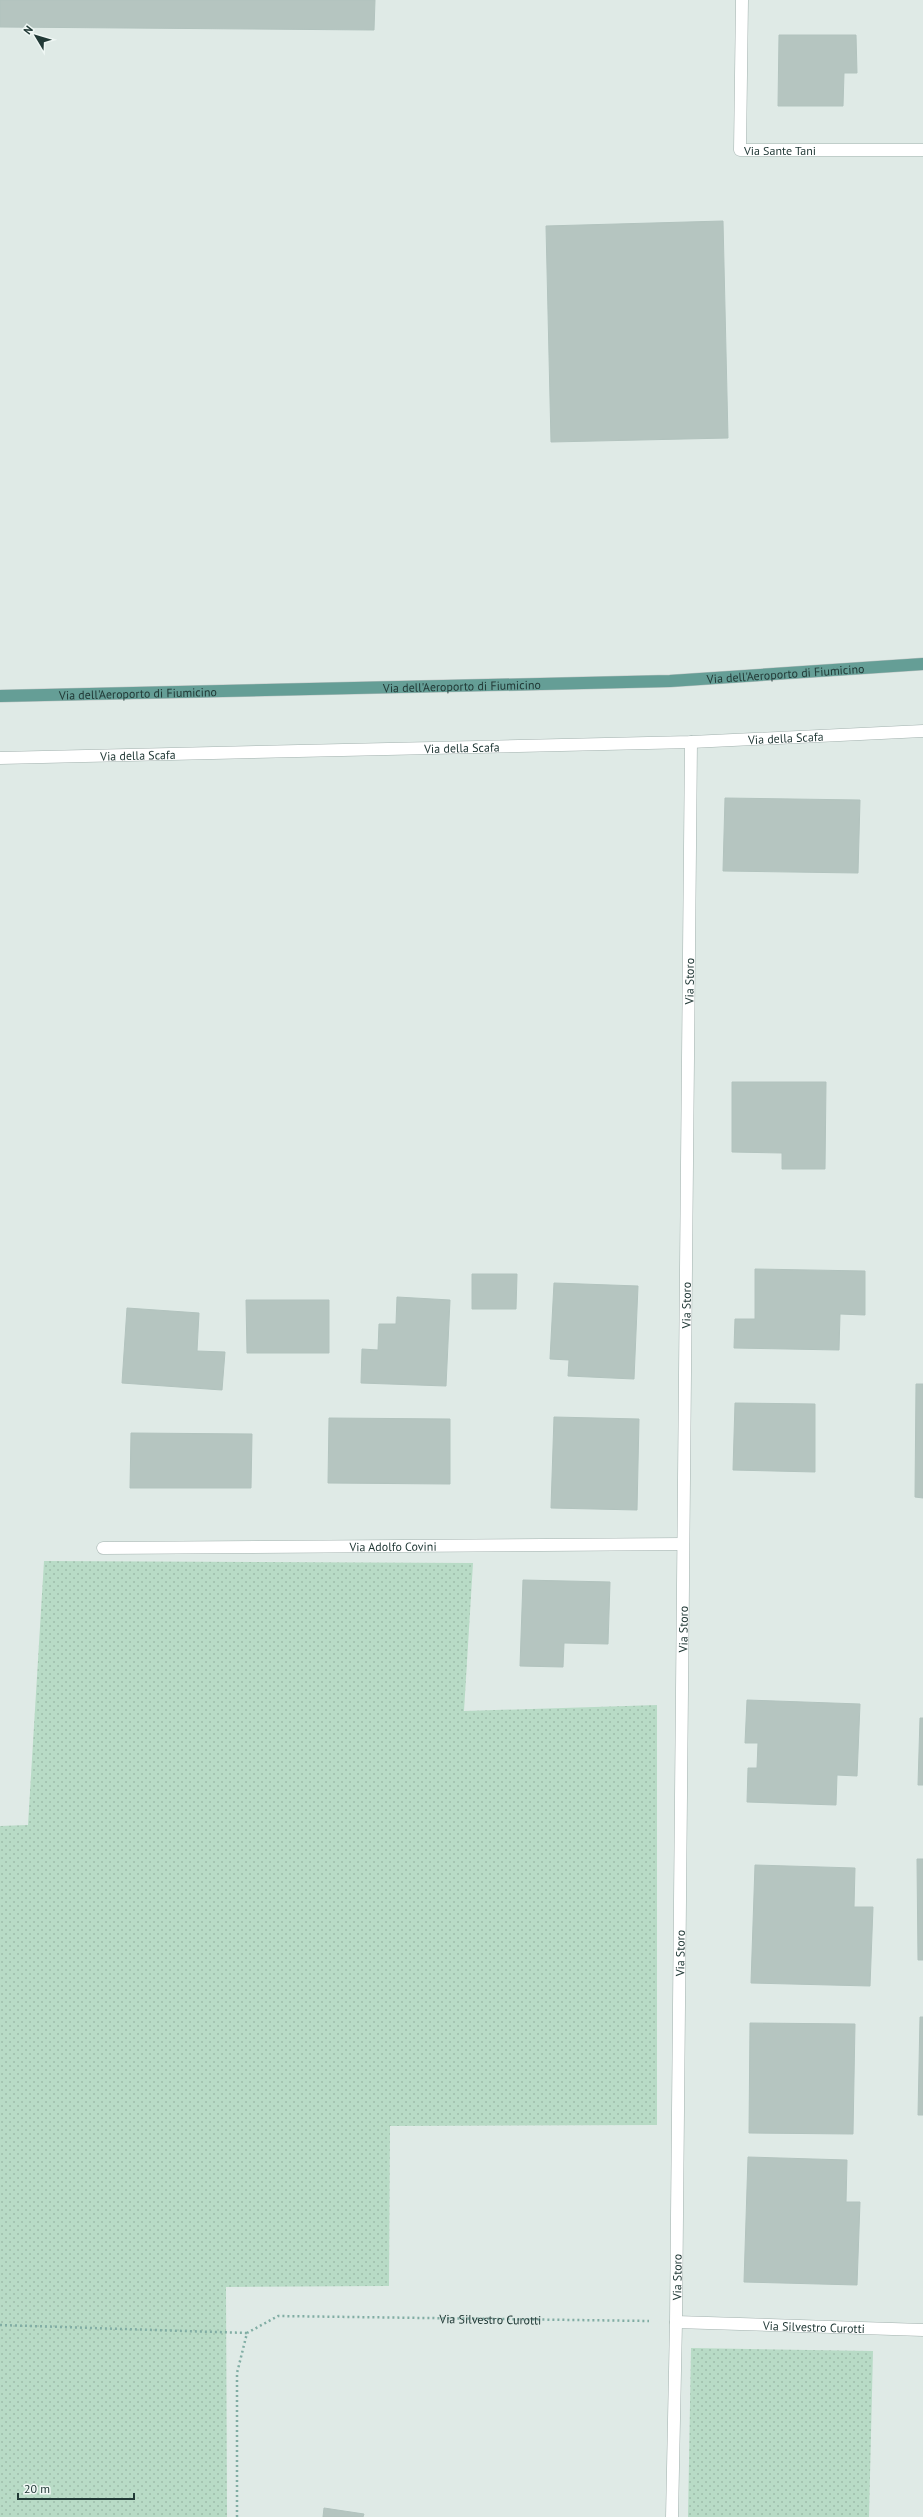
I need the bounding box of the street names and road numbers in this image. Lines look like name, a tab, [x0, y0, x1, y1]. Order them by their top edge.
street label: Via Sante Tani	[743, 143, 816, 158]
street label: Via dell'Aeroporto di Fiumicino	[705, 660, 865, 686]
street label: Via dell'Aeroporto di Fiumicino	[382, 676, 541, 695]
street label: Via dell'Aeroporto di Fiumicino	[58, 684, 217, 702]
street label: Via della Scafa	[747, 728, 824, 747]
street label: Via della Scafa	[423, 739, 500, 756]
street label: Via della Scafa	[99, 746, 176, 763]
street label: Via Storo	[681, 958, 696, 1005]
street label: Via Storo	[678, 1282, 693, 1329]
street label: Via Adolfo Covini	[348, 1538, 437, 1554]
street label: Via Storo	[675, 1606, 690, 1653]
street label: Via Storo	[672, 1930, 687, 1977]
street label: Via Storo	[669, 2254, 684, 2301]
street label: Via Silvestro Curotti	[438, 2311, 541, 2327]
street label: Via Silvestro Curotti	[762, 2317, 865, 2336]

